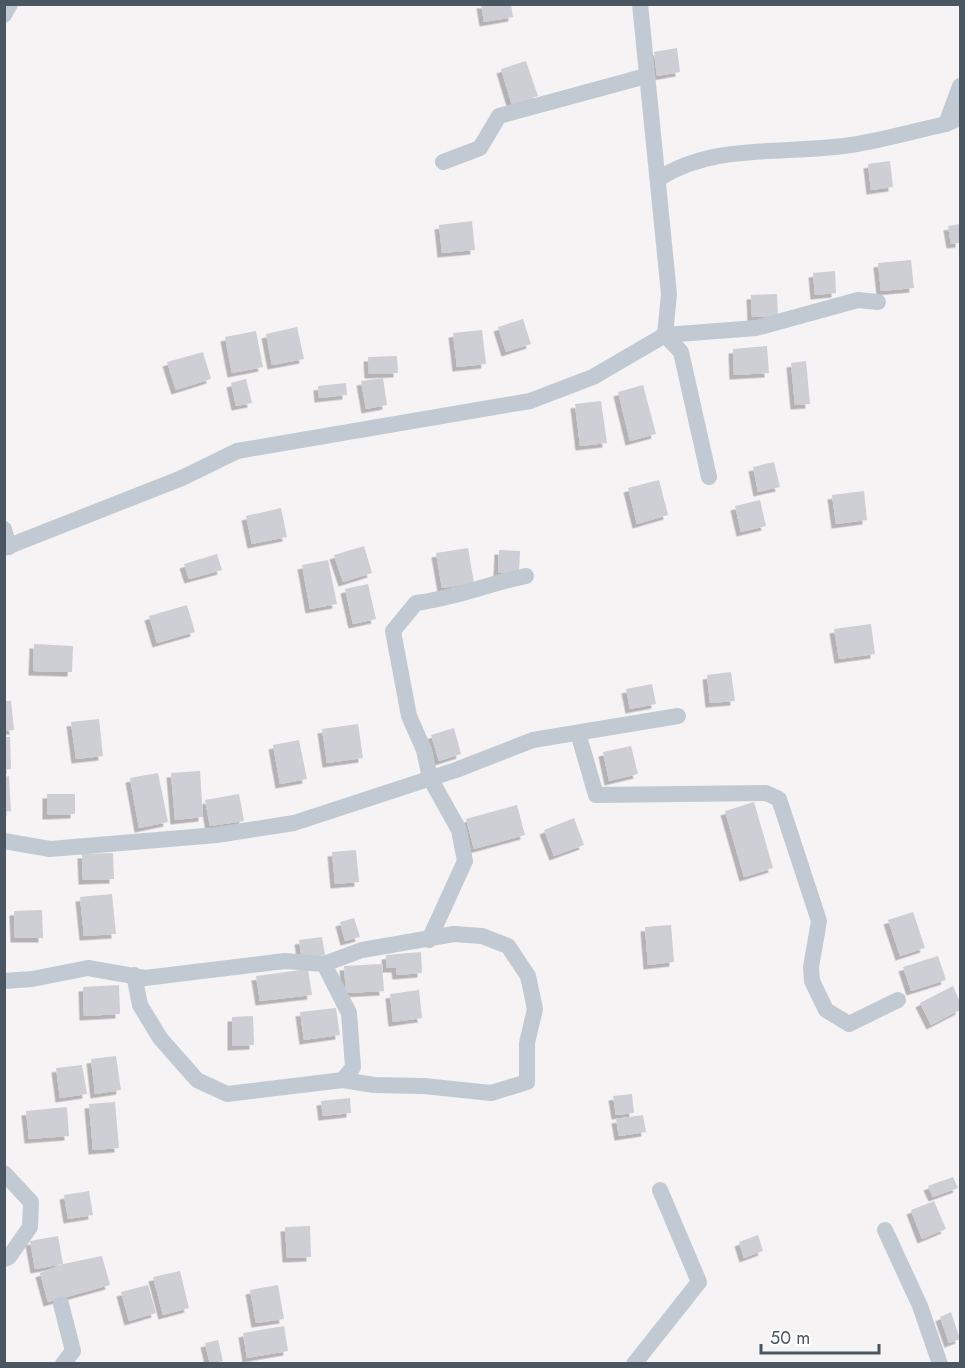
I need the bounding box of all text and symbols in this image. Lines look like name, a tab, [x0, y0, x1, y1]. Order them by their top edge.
scale bar	[761, 1317, 880, 1355]
text: 50 m	[770, 1325, 810, 1351]

